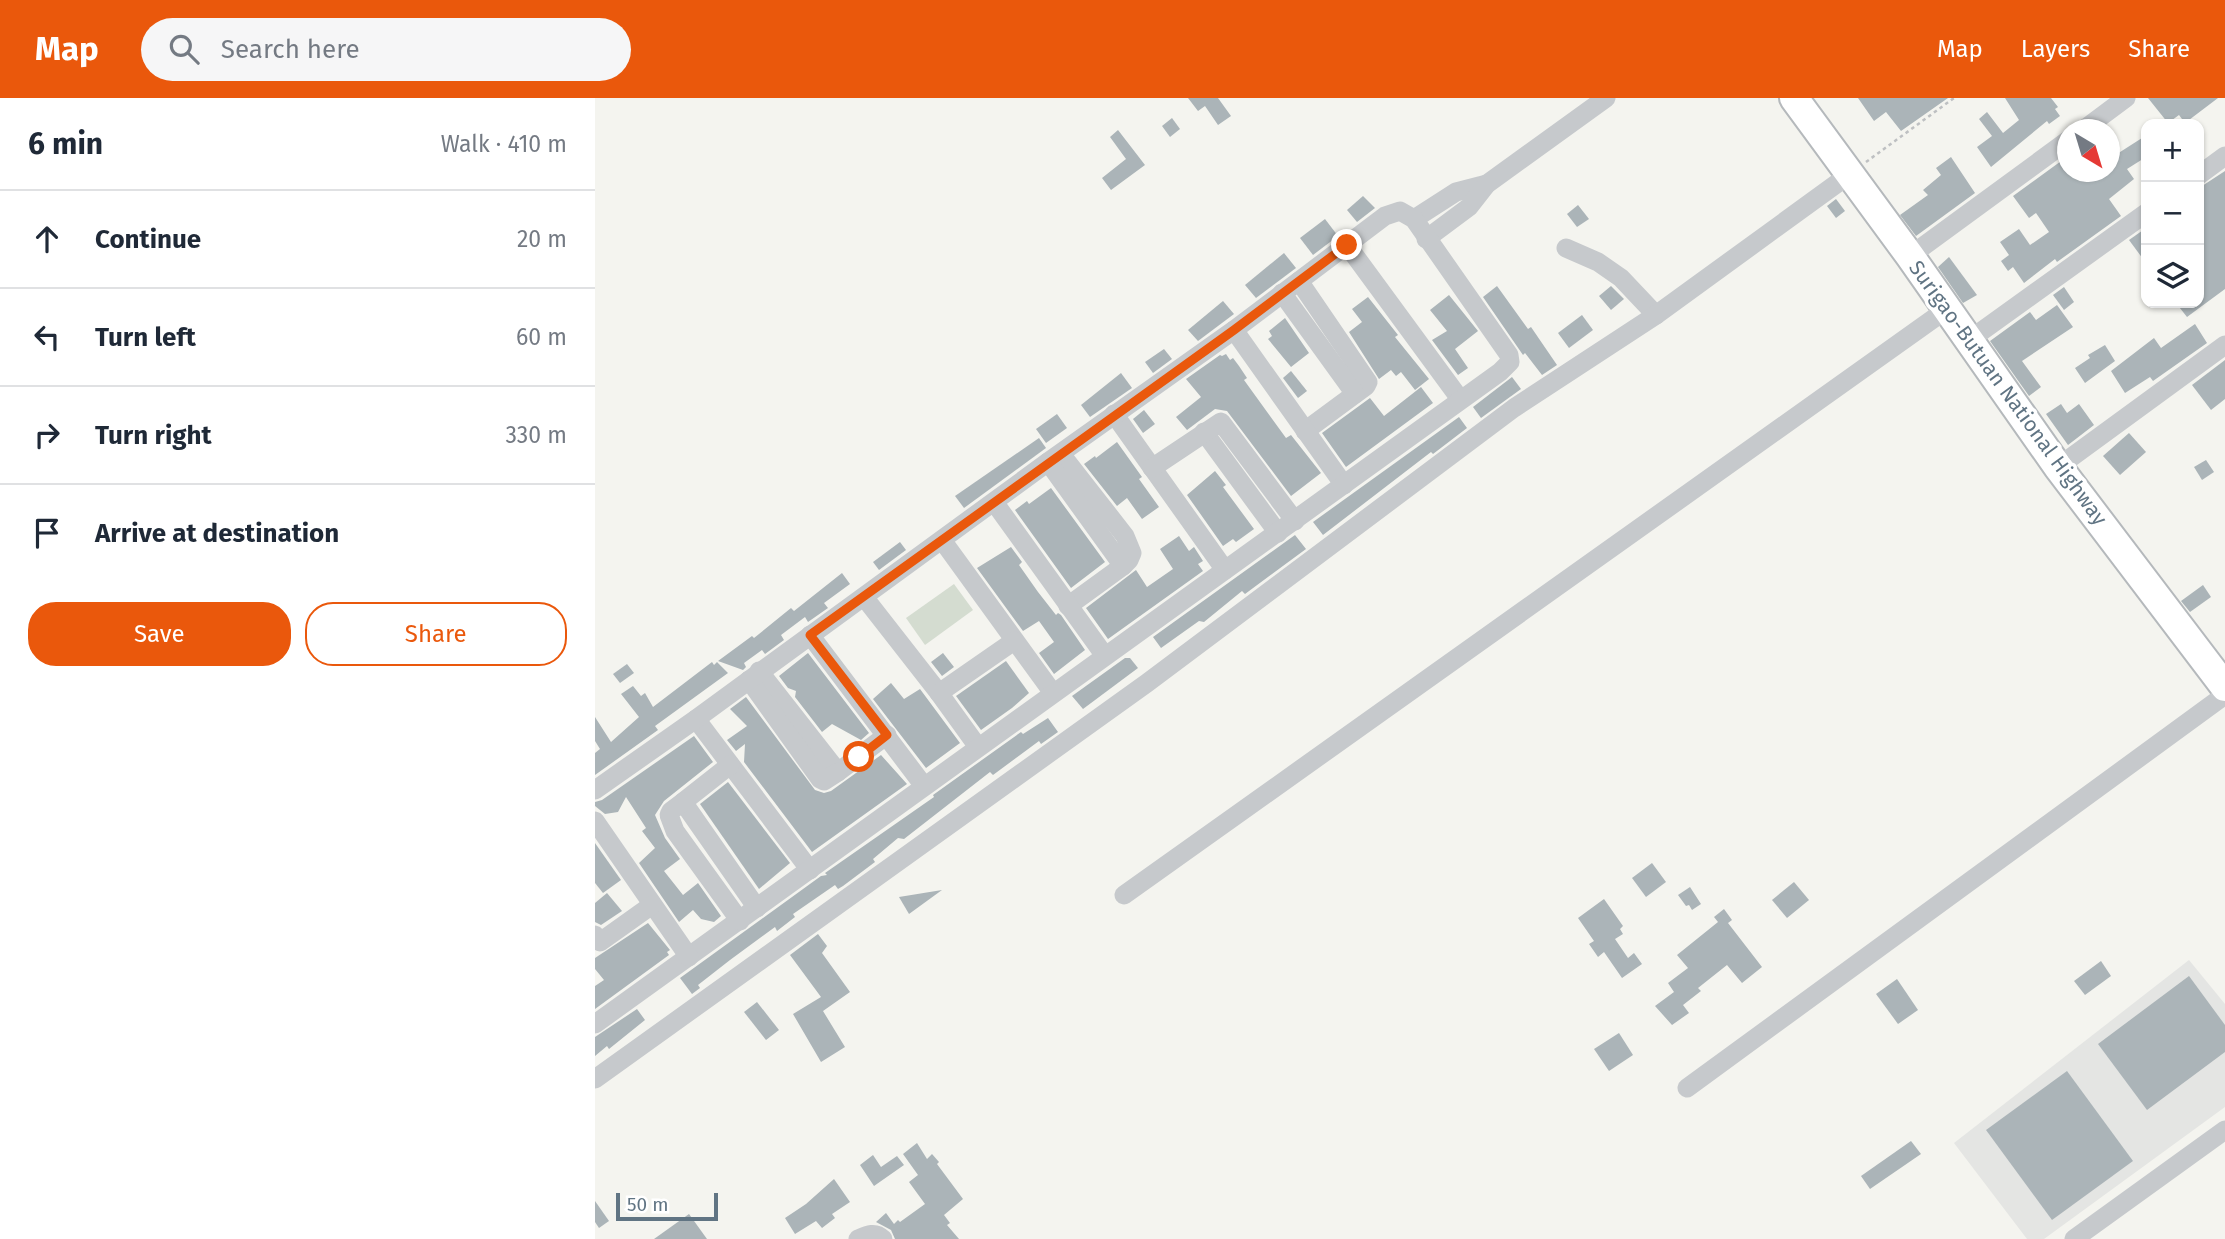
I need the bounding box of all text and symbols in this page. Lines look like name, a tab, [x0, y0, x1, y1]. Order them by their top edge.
search box	[141, 18, 631, 81]
text: Map	[35, 29, 99, 69]
icon: search	[165, 30, 203, 68]
text: Search here	[221, 34, 360, 65]
text: Map	[1937, 35, 1983, 63]
text: Layers	[2021, 35, 2090, 63]
text: Share	[2128, 35, 2190, 63]
north arrow	[2057, 119, 2120, 182]
map controls	[2141, 119, 2204, 308]
button: +	[2141, 119, 2204, 182]
text: 6 min	[28, 126, 103, 162]
text: Walk · 410 m	[441, 130, 567, 158]
button: −	[2141, 182, 2204, 245]
icon: ahead	[28, 220, 66, 258]
text: Continue	[95, 224, 201, 255]
text: 20 m	[517, 225, 567, 253]
route end	[1331, 229, 1362, 260]
button: layers	[2141, 245, 2204, 308]
street label: Surigao-Butuan National Highway	[1903, 256, 2113, 531]
icon: left	[28, 318, 66, 356]
text: Turn left	[95, 322, 196, 353]
text: 60 m	[516, 323, 567, 351]
icon: right	[28, 416, 66, 454]
text: Turn right	[95, 420, 212, 451]
text: 330 m	[505, 421, 567, 449]
icon: arrive	[28, 514, 66, 552]
text: Arrive at destination	[95, 518, 339, 549]
button: Save	[28, 602, 291, 666]
button: Share	[305, 602, 567, 666]
route start	[843, 741, 874, 772]
scale bar	[616, 1190, 717, 1222]
text: 50 m	[627, 1193, 668, 1216]

